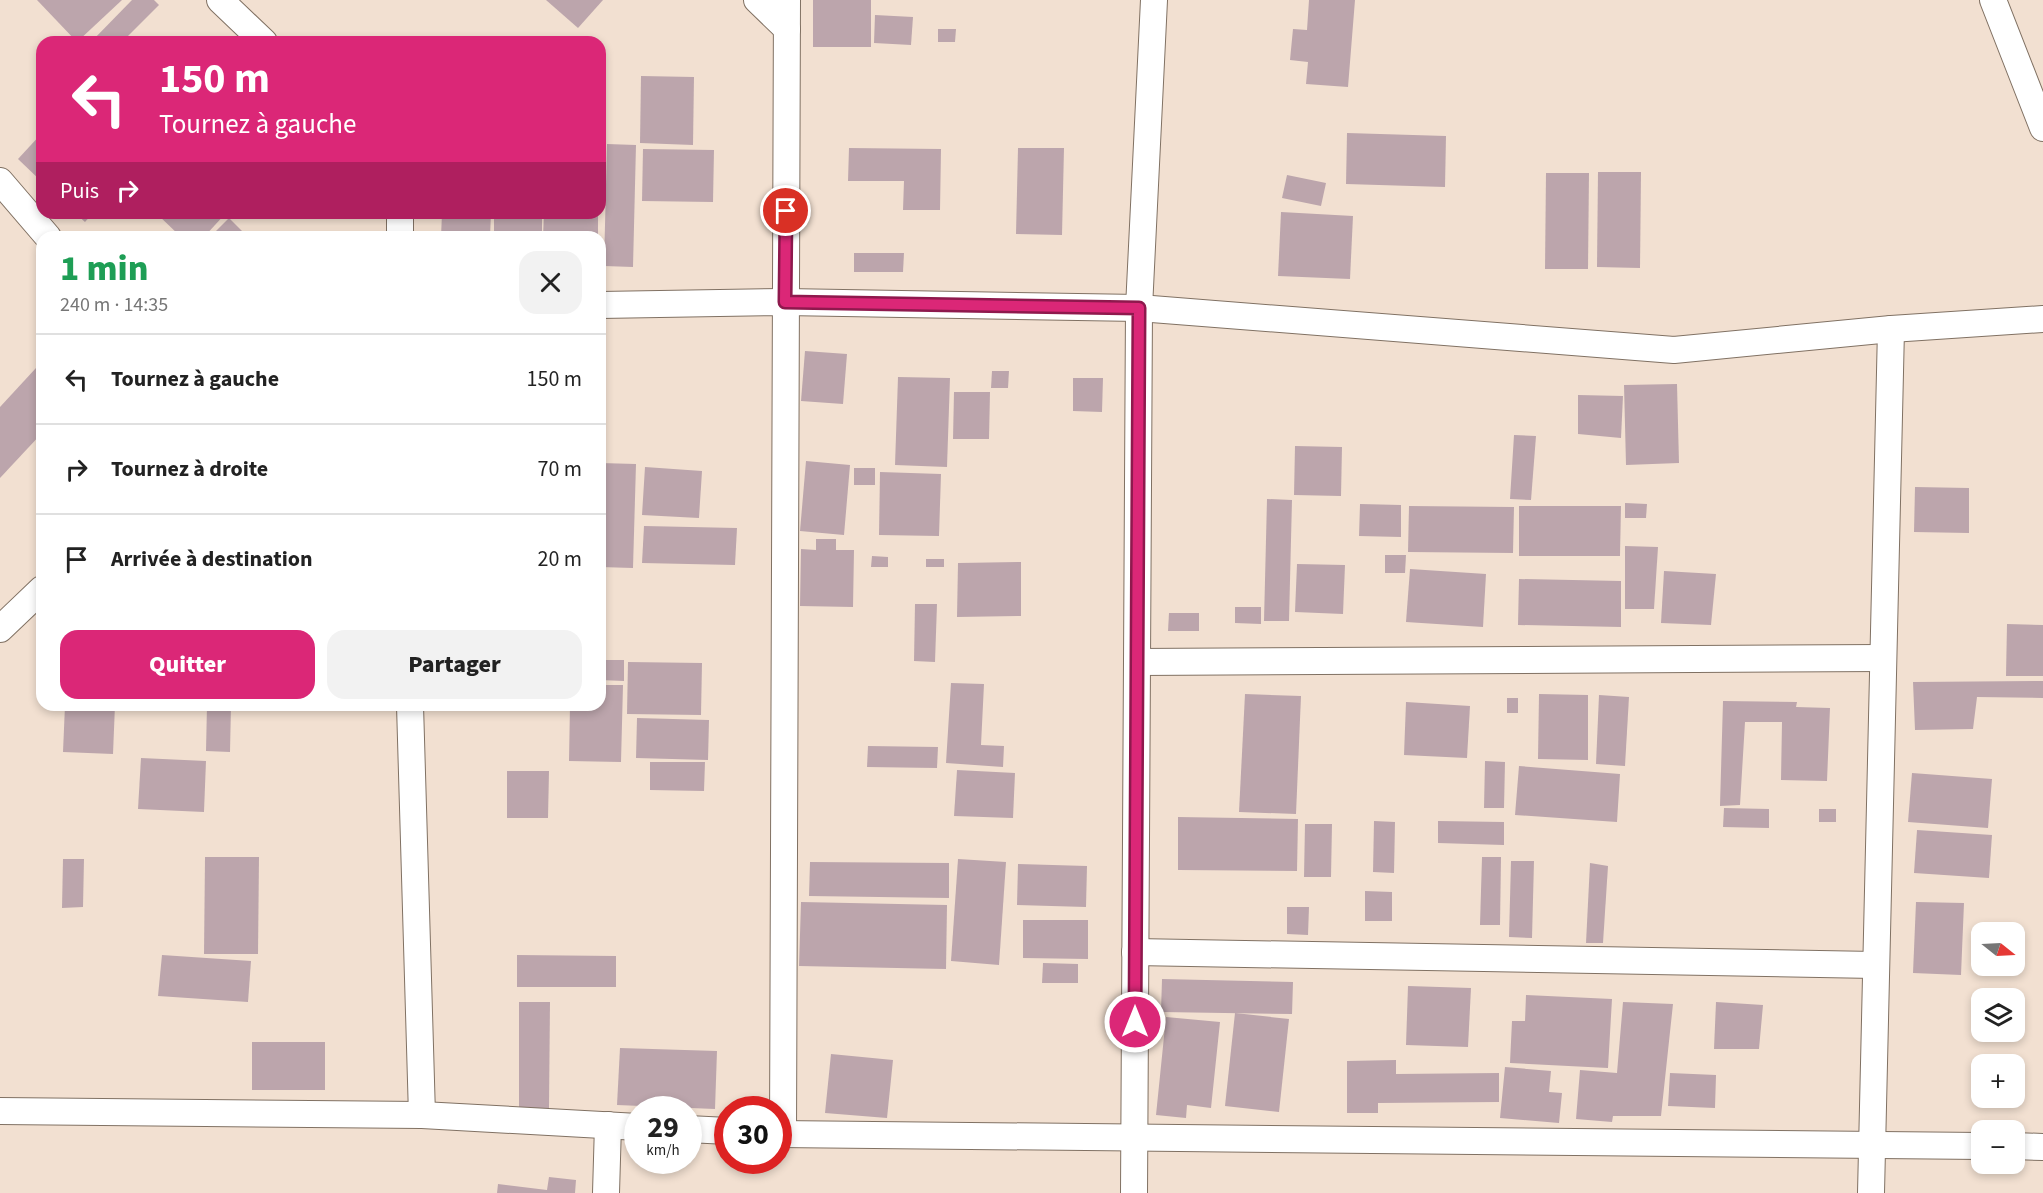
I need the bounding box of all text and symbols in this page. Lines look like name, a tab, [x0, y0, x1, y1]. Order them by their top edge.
text: 150 m	[159, 49, 270, 109]
icon: left	[60, 60, 138, 138]
text: Tournez à gauche	[159, 105, 356, 144]
icon: right	[111, 174, 144, 207]
text: Puis	[60, 175, 99, 207]
pin	[760, 185, 811, 236]
icon: arrive	[769, 194, 802, 227]
text: 1 min	[60, 243, 148, 294]
button: close	[519, 251, 582, 314]
text: 240 m · 14:35	[60, 291, 168, 319]
icon: left	[60, 363, 93, 396]
text: Tournez à gauche	[111, 363, 279, 395]
text: 150 m	[527, 363, 582, 395]
icon: right	[60, 453, 93, 486]
text: Tournez à droite	[111, 453, 268, 485]
text: 70 m	[537, 453, 582, 485]
icon: arrive	[60, 543, 93, 576]
text: Arrivée à destination	[111, 543, 313, 575]
text: 20 m	[537, 543, 582, 575]
button: Quitter	[60, 630, 315, 699]
button: Partager	[327, 630, 582, 699]
north arrow	[1971, 922, 2025, 976]
map controls	[1971, 922, 2025, 1174]
button: layers	[1971, 988, 2025, 1042]
position arrow	[1103, 990, 1167, 1054]
button: +	[1971, 1054, 2025, 1108]
speed limit sign: 30	[714, 1096, 792, 1174]
text: 29	[647, 1106, 679, 1149]
button: −	[1971, 1120, 2025, 1174]
text: km/h	[646, 1140, 680, 1161]

